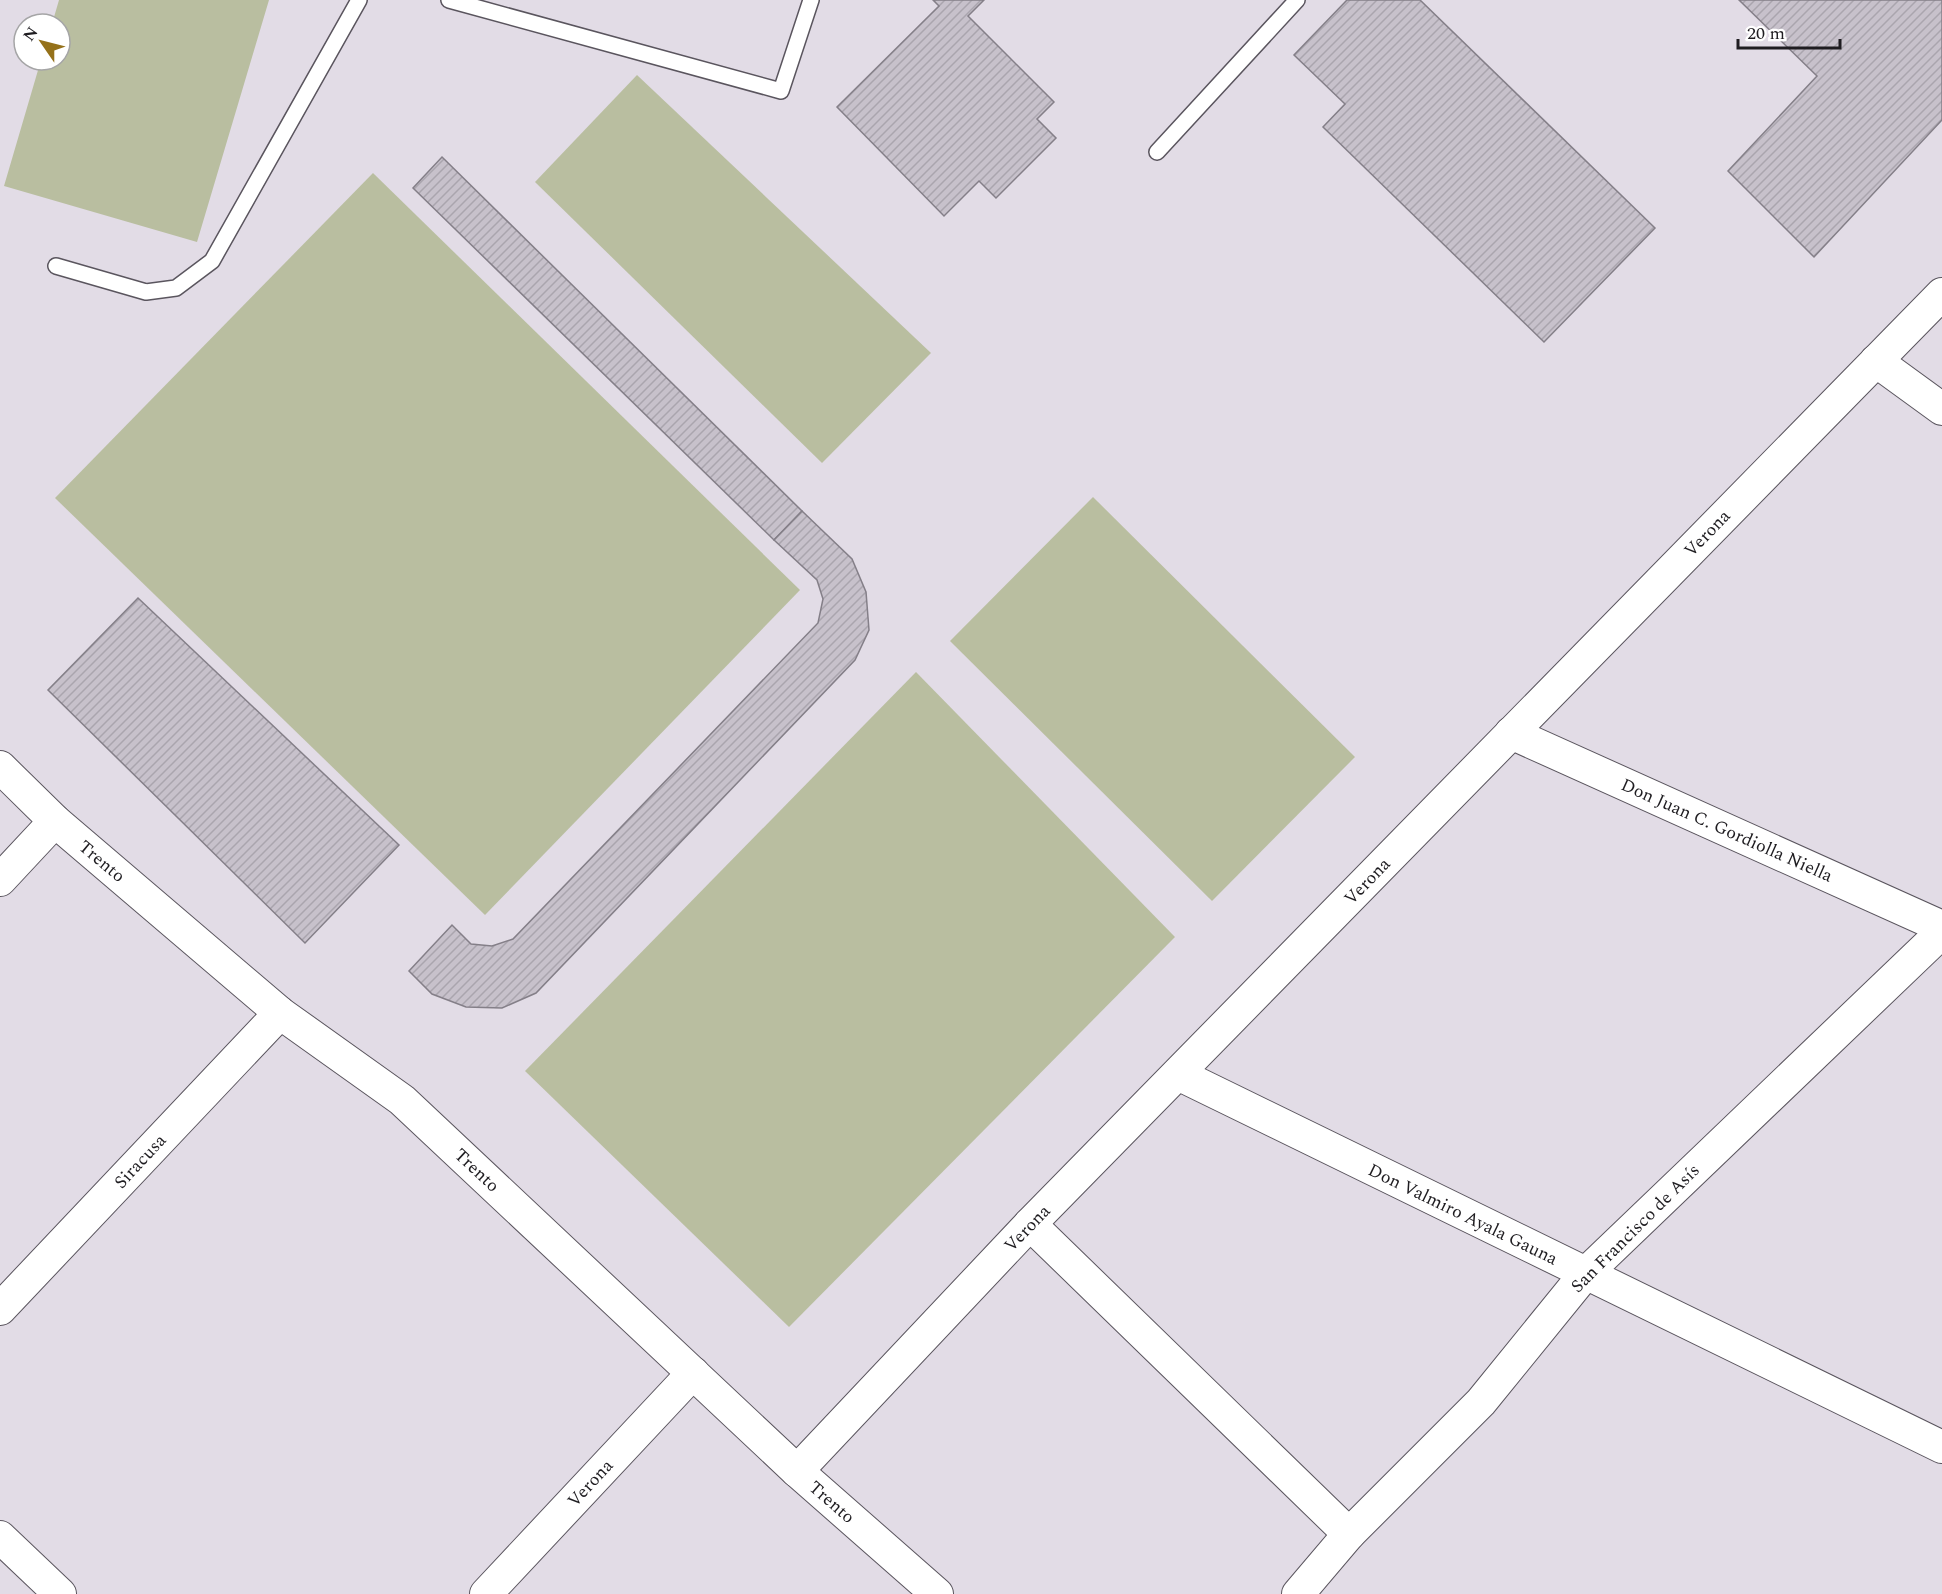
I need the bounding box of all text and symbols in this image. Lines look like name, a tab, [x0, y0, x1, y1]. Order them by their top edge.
north arrow	[12, 12, 72, 72]
scale bar	[1738, 12, 1840, 50]
text: 20 m	[1747, 20, 1785, 47]
text: N	[17, 22, 44, 46]
street label: Verona	[1678, 503, 1737, 563]
street label: Don Juan C. Gordiolla Niella	[1616, 771, 1837, 890]
street label: Trento	[72, 834, 131, 889]
street label: Verona	[1338, 851, 1397, 911]
street label: Siracusa	[108, 1128, 173, 1195]
street label: Trento	[448, 1142, 506, 1199]
street label: Don Valmiro Ayala Gauna	[1363, 1157, 1562, 1272]
street label: San Francisco de Asís	[1564, 1157, 1706, 1299]
street label: Verona	[998, 1198, 1057, 1258]
street label: Verona	[561, 1453, 620, 1513]
street label: Trento	[802, 1474, 861, 1530]

